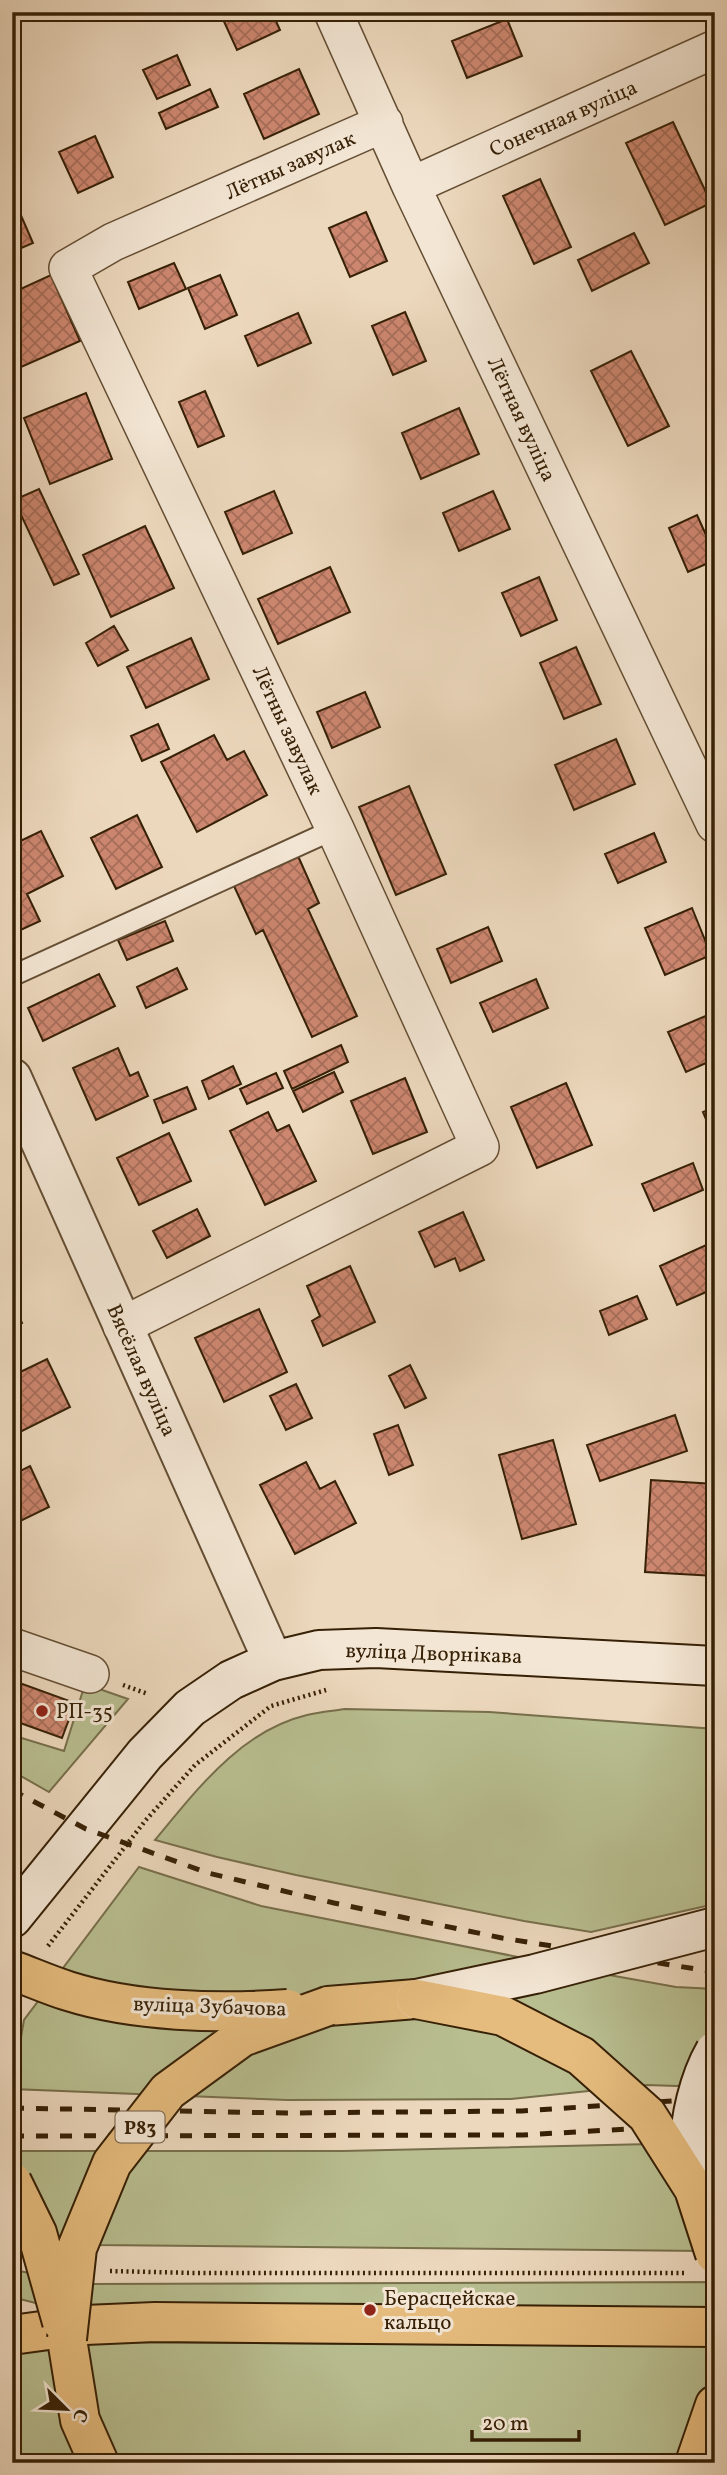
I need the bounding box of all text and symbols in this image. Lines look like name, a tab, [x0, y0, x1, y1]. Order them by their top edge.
street label: Сонечная вуліца	[485, 74, 642, 165]
street label: Лётны завулак	[221, 125, 360, 208]
street label: Лётная вуліца	[479, 352, 562, 487]
street label: Лётны завулак	[244, 661, 329, 800]
street label: Вясёлая вуліца	[98, 1300, 183, 1441]
street label: вуліца Дворнікава	[345, 1637, 523, 1672]
place label: РП-35	[56, 1698, 113, 1727]
marker: РП-35	[34, 1703, 50, 1719]
street label: вуліца Зубачова	[133, 1990, 287, 2025]
road number: Р83	[116, 2112, 164, 2142]
place label: Берасцейскае кальцо	[384, 2285, 516, 2338]
marker: Берасцейскае кальцо	[362, 2302, 378, 2318]
north arrow	[32, 2374, 102, 2444]
scale bar	[472, 2398, 578, 2442]
text: С	[65, 2404, 94, 2426]
text: 20 m	[482, 2410, 528, 2439]

